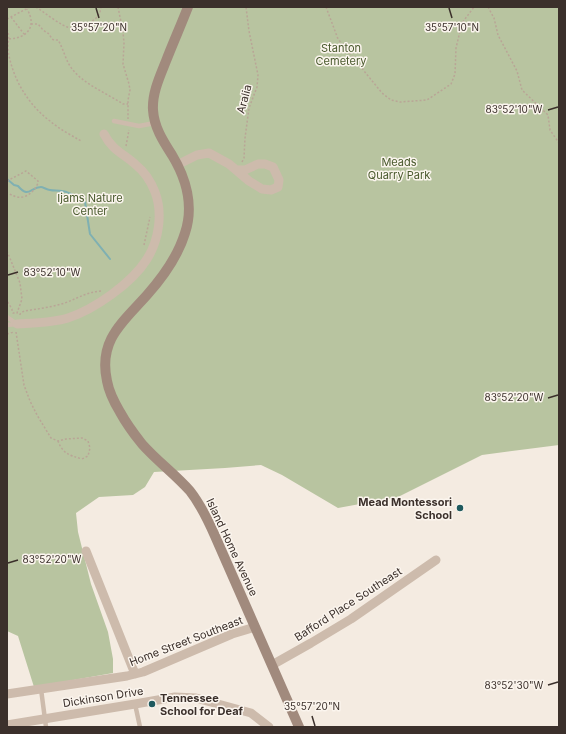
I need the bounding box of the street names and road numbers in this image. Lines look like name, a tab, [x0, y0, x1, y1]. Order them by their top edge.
street label: Aralia	[233, 83, 255, 115]
street label: Island Home Avenue	[203, 496, 261, 598]
street label: Bafford Place Southeast	[292, 564, 405, 644]
street label: Home Street Southeast	[127, 613, 245, 669]
street label: Dickinson Drive	[62, 684, 144, 710]

